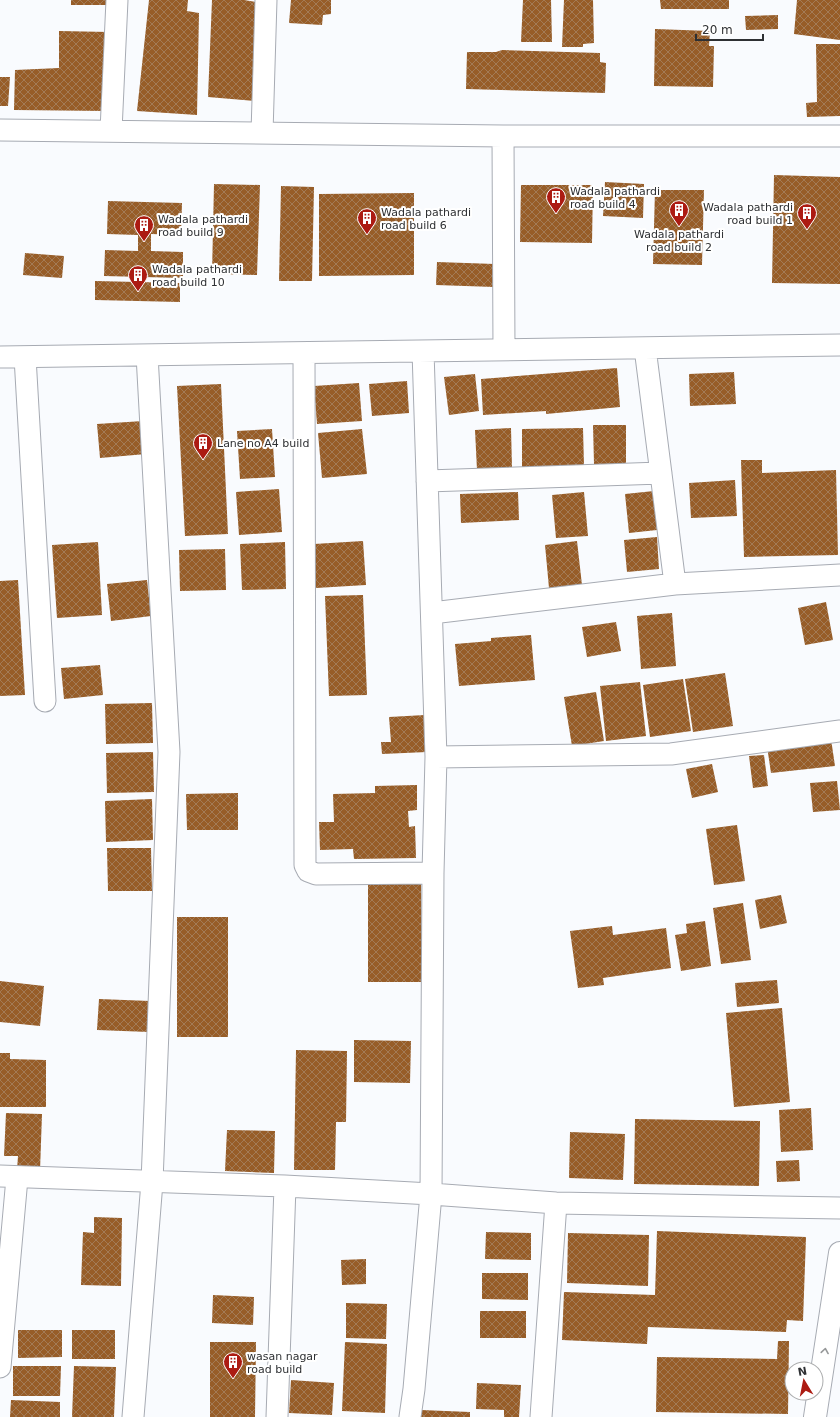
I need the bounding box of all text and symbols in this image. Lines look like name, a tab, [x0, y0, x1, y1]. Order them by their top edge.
scale bar	[696, 16, 763, 42]
text: 20 m	[702, 23, 733, 37]
place label: Wadala pathardi road build 4	[570, 185, 660, 211]
building icon: Wadala pathardi road build 4	[545, 186, 567, 214]
building icon: Wadala pathardi road build 2	[668, 199, 690, 227]
place label: Wadala pathardi road build 1	[703, 201, 793, 227]
building icon: Wadala pathardi road build 1	[796, 202, 818, 230]
place label: Wadala pathardi road build 6	[381, 206, 471, 232]
building icon: Wadala pathardi road build 6	[356, 207, 378, 235]
place label: Wadala pathardi road build 9	[158, 213, 248, 239]
building icon: Wadala pathardi road build 9	[133, 214, 155, 242]
place label: Wadala pathardi road build 2	[634, 228, 724, 254]
place label: Wadala pathardi road build 10	[152, 263, 242, 289]
building icon: Wadala pathardi road build 10	[127, 264, 149, 292]
building icon: Lane no A4 build	[192, 432, 214, 460]
place label: Lane no A4 build	[217, 437, 309, 450]
one-way arrow	[820, 1348, 829, 1354]
place label: wasan nagar road build	[247, 1350, 318, 1376]
building icon: wasan nagar road build	[222, 1351, 244, 1379]
north arrow	[784, 1361, 824, 1401]
text: N	[797, 1364, 808, 1379]

